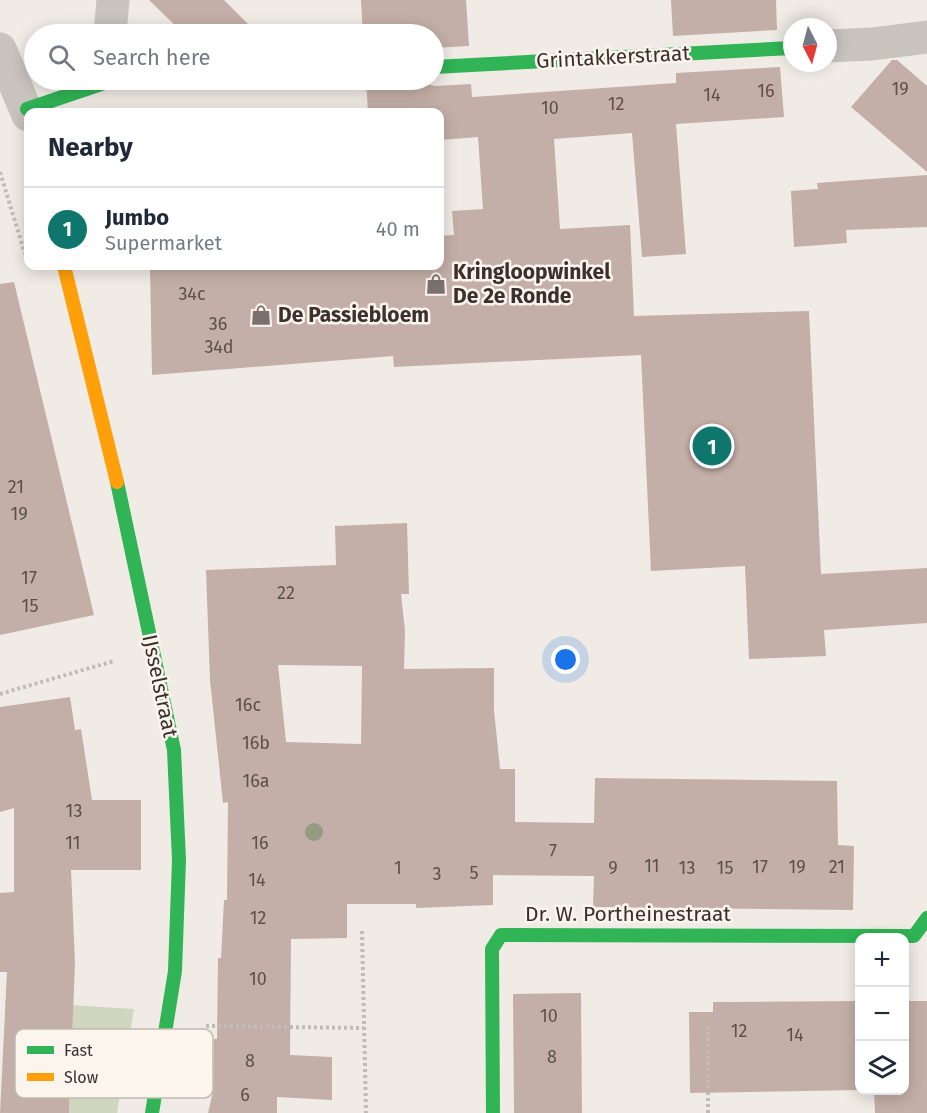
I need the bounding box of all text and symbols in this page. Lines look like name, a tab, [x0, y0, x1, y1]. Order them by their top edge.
north arrow	[783, 18, 837, 72]
search box	[24, 24, 444, 90]
street label: Grintakkerstraat	[535, 40, 691, 74]
icon: search	[45, 41, 78, 74]
text: Search here	[93, 44, 211, 71]
house number: 19	[891, 78, 909, 100]
house number: 16	[757, 80, 775, 102]
house number: 14	[703, 84, 721, 106]
house number: 12	[608, 93, 624, 115]
house number: 10	[541, 97, 559, 119]
text: Nearby	[48, 132, 133, 163]
text: Jumbo	[105, 204, 169, 231]
text: 1	[63, 217, 72, 241]
text: 40 m	[376, 217, 420, 241]
text: Supermarket	[105, 231, 222, 255]
place label: Kringloopwinkel De 2e Ronde	[453, 259, 611, 309]
shop icon: Kringloopwinkel De 2e Ronde	[424, 272, 448, 296]
house number: 34c	[178, 283, 206, 305]
place label: De Passiebloem	[278, 302, 429, 328]
shop icon: De Passiebloem	[249, 303, 273, 327]
house number: 36	[209, 313, 227, 335]
house number: 34d	[204, 336, 234, 358]
pin: 1	[692, 424, 732, 468]
house number: 21	[8, 476, 24, 498]
house number: 19	[10, 503, 28, 525]
house number: 17	[21, 567, 37, 589]
house number: 22	[277, 582, 295, 604]
house number: 15	[22, 595, 38, 617]
street label: IJsselstraat	[136, 632, 184, 740]
your location	[551, 645, 580, 674]
house number: 16c	[235, 694, 261, 716]
house number: 16b	[242, 732, 270, 754]
house number: 16a	[242, 770, 270, 792]
house number: 13	[66, 800, 82, 822]
house number: 11	[65, 832, 81, 854]
house number: 16	[251, 832, 269, 854]
house number: 7	[549, 840, 557, 862]
house number: 11	[644, 855, 660, 877]
house number: 17	[752, 856, 768, 878]
house number: 19	[788, 856, 806, 878]
house number: 21	[829, 856, 845, 878]
house number: 1	[394, 857, 402, 879]
house number: 9	[608, 857, 618, 879]
house number: 13	[679, 857, 695, 879]
house number: 15	[717, 857, 733, 879]
house number: 5	[469, 862, 479, 884]
house number: 3	[433, 863, 441, 885]
house number: 14	[248, 869, 266, 891]
street label: Dr. W. Portheinestraat	[525, 901, 731, 927]
house number: 12	[250, 907, 266, 929]
map controls	[855, 933, 909, 1095]
button: +	[855, 933, 909, 987]
house number: 10	[249, 968, 267, 990]
button: −	[855, 987, 909, 1041]
house number: 10	[540, 1005, 558, 1027]
house number: 12	[731, 1020, 747, 1042]
house number: 14	[786, 1024, 804, 1046]
legend	[15, 1029, 213, 1098]
text: Fast	[64, 1041, 93, 1060]
button: layers	[855, 1041, 909, 1095]
house number: 8	[547, 1046, 557, 1068]
house number: 8	[245, 1050, 255, 1072]
text: Slow	[64, 1068, 99, 1087]
house number: 6	[240, 1084, 250, 1106]

